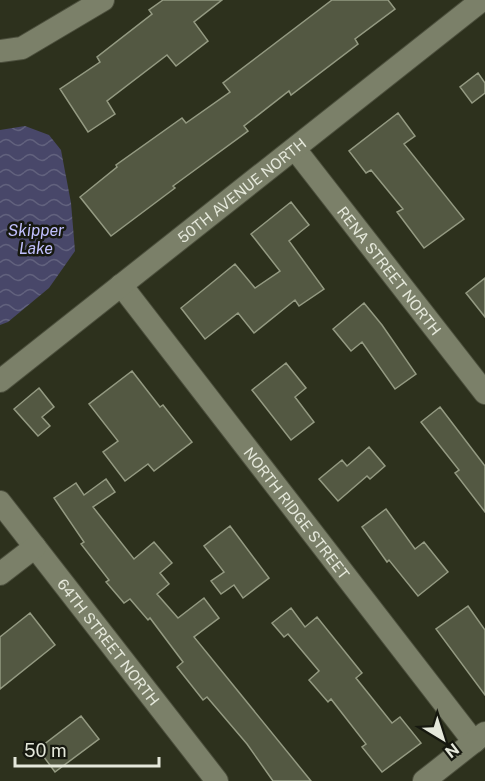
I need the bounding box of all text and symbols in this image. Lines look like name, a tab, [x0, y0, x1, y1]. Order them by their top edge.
street label: 50TH AVENUE NORTH	[174, 134, 309, 246]
street label: RENA STREET NORTH	[334, 203, 445, 338]
water label: Skipper Lake	[8, 221, 65, 258]
street label: NORTH RIDGE STREET	[241, 444, 353, 582]
street label: 64TH STREET NORTH	[54, 575, 163, 708]
north arrow	[413, 709, 473, 769]
scale bar	[15, 730, 159, 768]
text: N	[441, 739, 463, 762]
text: 50 m	[24, 740, 67, 761]

